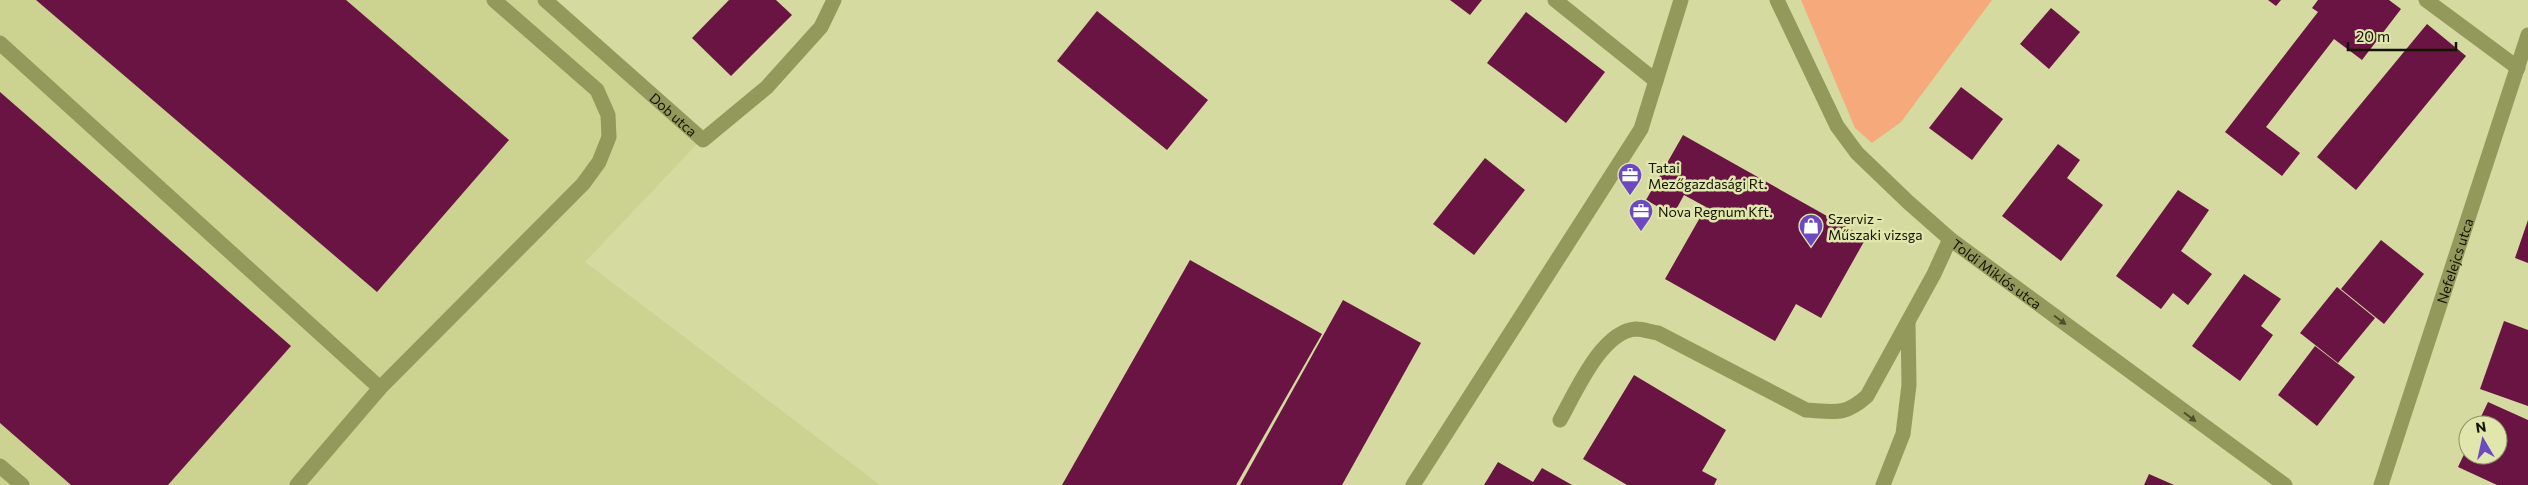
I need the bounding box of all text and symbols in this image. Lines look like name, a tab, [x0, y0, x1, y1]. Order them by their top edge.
scale bar	[2348, 20, 2456, 52]
text: 20 m	[2356, 27, 2390, 45]
street label: Dob utca	[647, 89, 701, 139]
place label: Tatai Mezőgazdasági Rt.	[1648, 159, 1767, 192]
office icon: Tatai Mezőgazdasági Rt.	[1617, 162, 1643, 196]
office icon: Nova Regnum Kft.	[1628, 198, 1654, 232]
place label: Nova Regnum Kft.	[1658, 203, 1772, 220]
place label: Szerviz - Műszaki vizsga	[1828, 210, 1923, 243]
shop icon: Szerviz - Műszaki vizsga	[1798, 213, 1824, 247]
street label: Nefelejcs utca	[2432, 216, 2476, 305]
street label: Toldi Miklós utca	[1949, 235, 2045, 312]
one-way arrow	[2053, 314, 2066, 325]
one-way arrow	[2183, 411, 2196, 422]
north arrow	[2458, 415, 2508, 465]
text: N	[2474, 417, 2487, 436]

